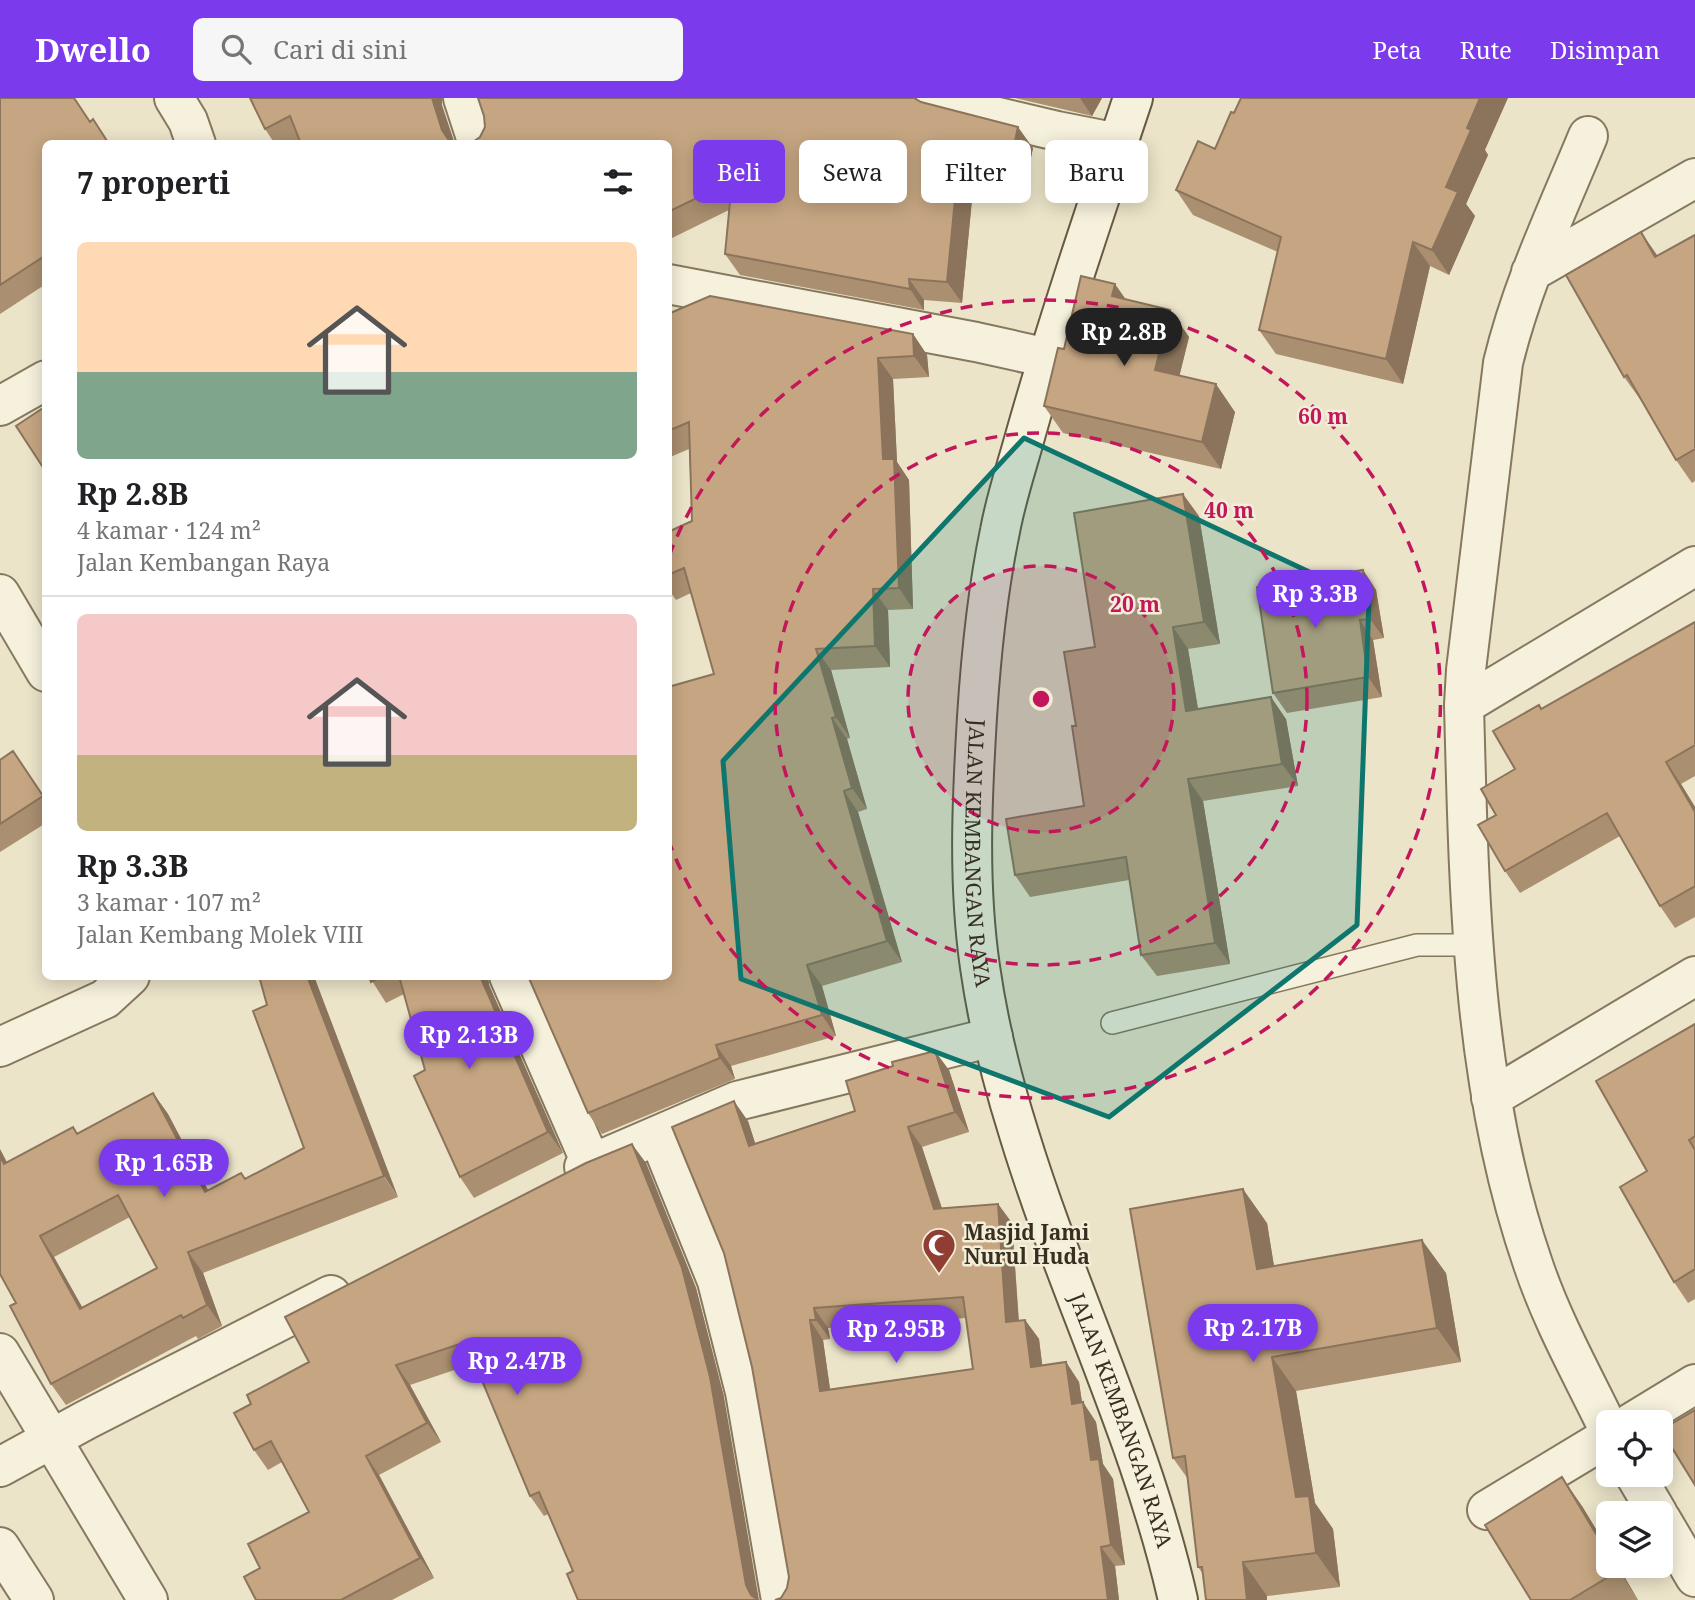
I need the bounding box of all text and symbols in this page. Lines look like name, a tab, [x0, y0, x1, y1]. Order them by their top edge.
search box	[193, 18, 683, 81]
text: Dwello	[35, 27, 151, 72]
icon: search	[217, 30, 255, 68]
text: Cari di sini	[273, 31, 407, 67]
text: Peta	[1372, 33, 1422, 66]
text: Rute	[1460, 33, 1512, 66]
text: Disimpan	[1550, 33, 1660, 66]
chip: Beli	[693, 140, 785, 203]
chip: Sewa	[799, 140, 907, 203]
chip: Filter	[921, 140, 1031, 203]
chip: Baru	[1045, 140, 1148, 203]
text: 7 properti	[77, 162, 230, 203]
icon: filters	[599, 163, 637, 201]
icon: home	[294, 287, 420, 413]
pin: Rp 2.8B	[1059, 308, 1189, 368]
text: Rp 2.8B	[1081, 315, 1167, 347]
text: 60 m	[1298, 402, 1348, 430]
text: Rp 2.8B	[77, 473, 188, 514]
text: 40 m	[1204, 496, 1254, 524]
text: 4 kamar · 124 m²	[77, 514, 261, 546]
text: Jalan Kembangan Raya	[77, 546, 330, 578]
pin: Rp 3.3B	[1250, 570, 1380, 630]
text: Rp 3.3B	[1272, 577, 1358, 609]
text: 20 m	[1110, 590, 1160, 618]
icon: home	[294, 659, 420, 785]
centre of rings	[1029, 687, 1053, 711]
street label: JALAN KEMBANGAN RAYA	[959, 717, 998, 989]
text: Rp 3.3B	[77, 845, 188, 886]
text: 3 kamar · 107 m²	[77, 886, 261, 918]
text: Jalan Kembang Molek VIII	[77, 918, 364, 950]
pin: Rp 2.13B	[397, 1012, 541, 1071]
text: Rp 2.13B	[420, 1018, 518, 1050]
pin: Rp 1.65B	[92, 1140, 236, 1199]
text: Rp 1.65B	[115, 1146, 213, 1178]
place label: Masjid Jami Nurul Huda	[964, 1218, 1090, 1270]
mosque icon: Masjid Jami Nurul Huda	[920, 1226, 958, 1275]
street label: JALAN KEMBANGAN RAYA	[1063, 1288, 1179, 1551]
pin: Rp 2.17B	[1181, 1304, 1325, 1364]
pin: Rp 2.95B	[824, 1306, 968, 1365]
text: Rp 2.17B	[1204, 1311, 1302, 1343]
text: Rp 2.95B	[847, 1312, 945, 1344]
pin: Rp 2.47B	[445, 1338, 589, 1397]
text: Rp 2.47B	[468, 1344, 566, 1376]
map controls	[1596, 1410, 1673, 1578]
button: locate	[1596, 1410, 1673, 1487]
button: layers	[1596, 1501, 1673, 1578]

